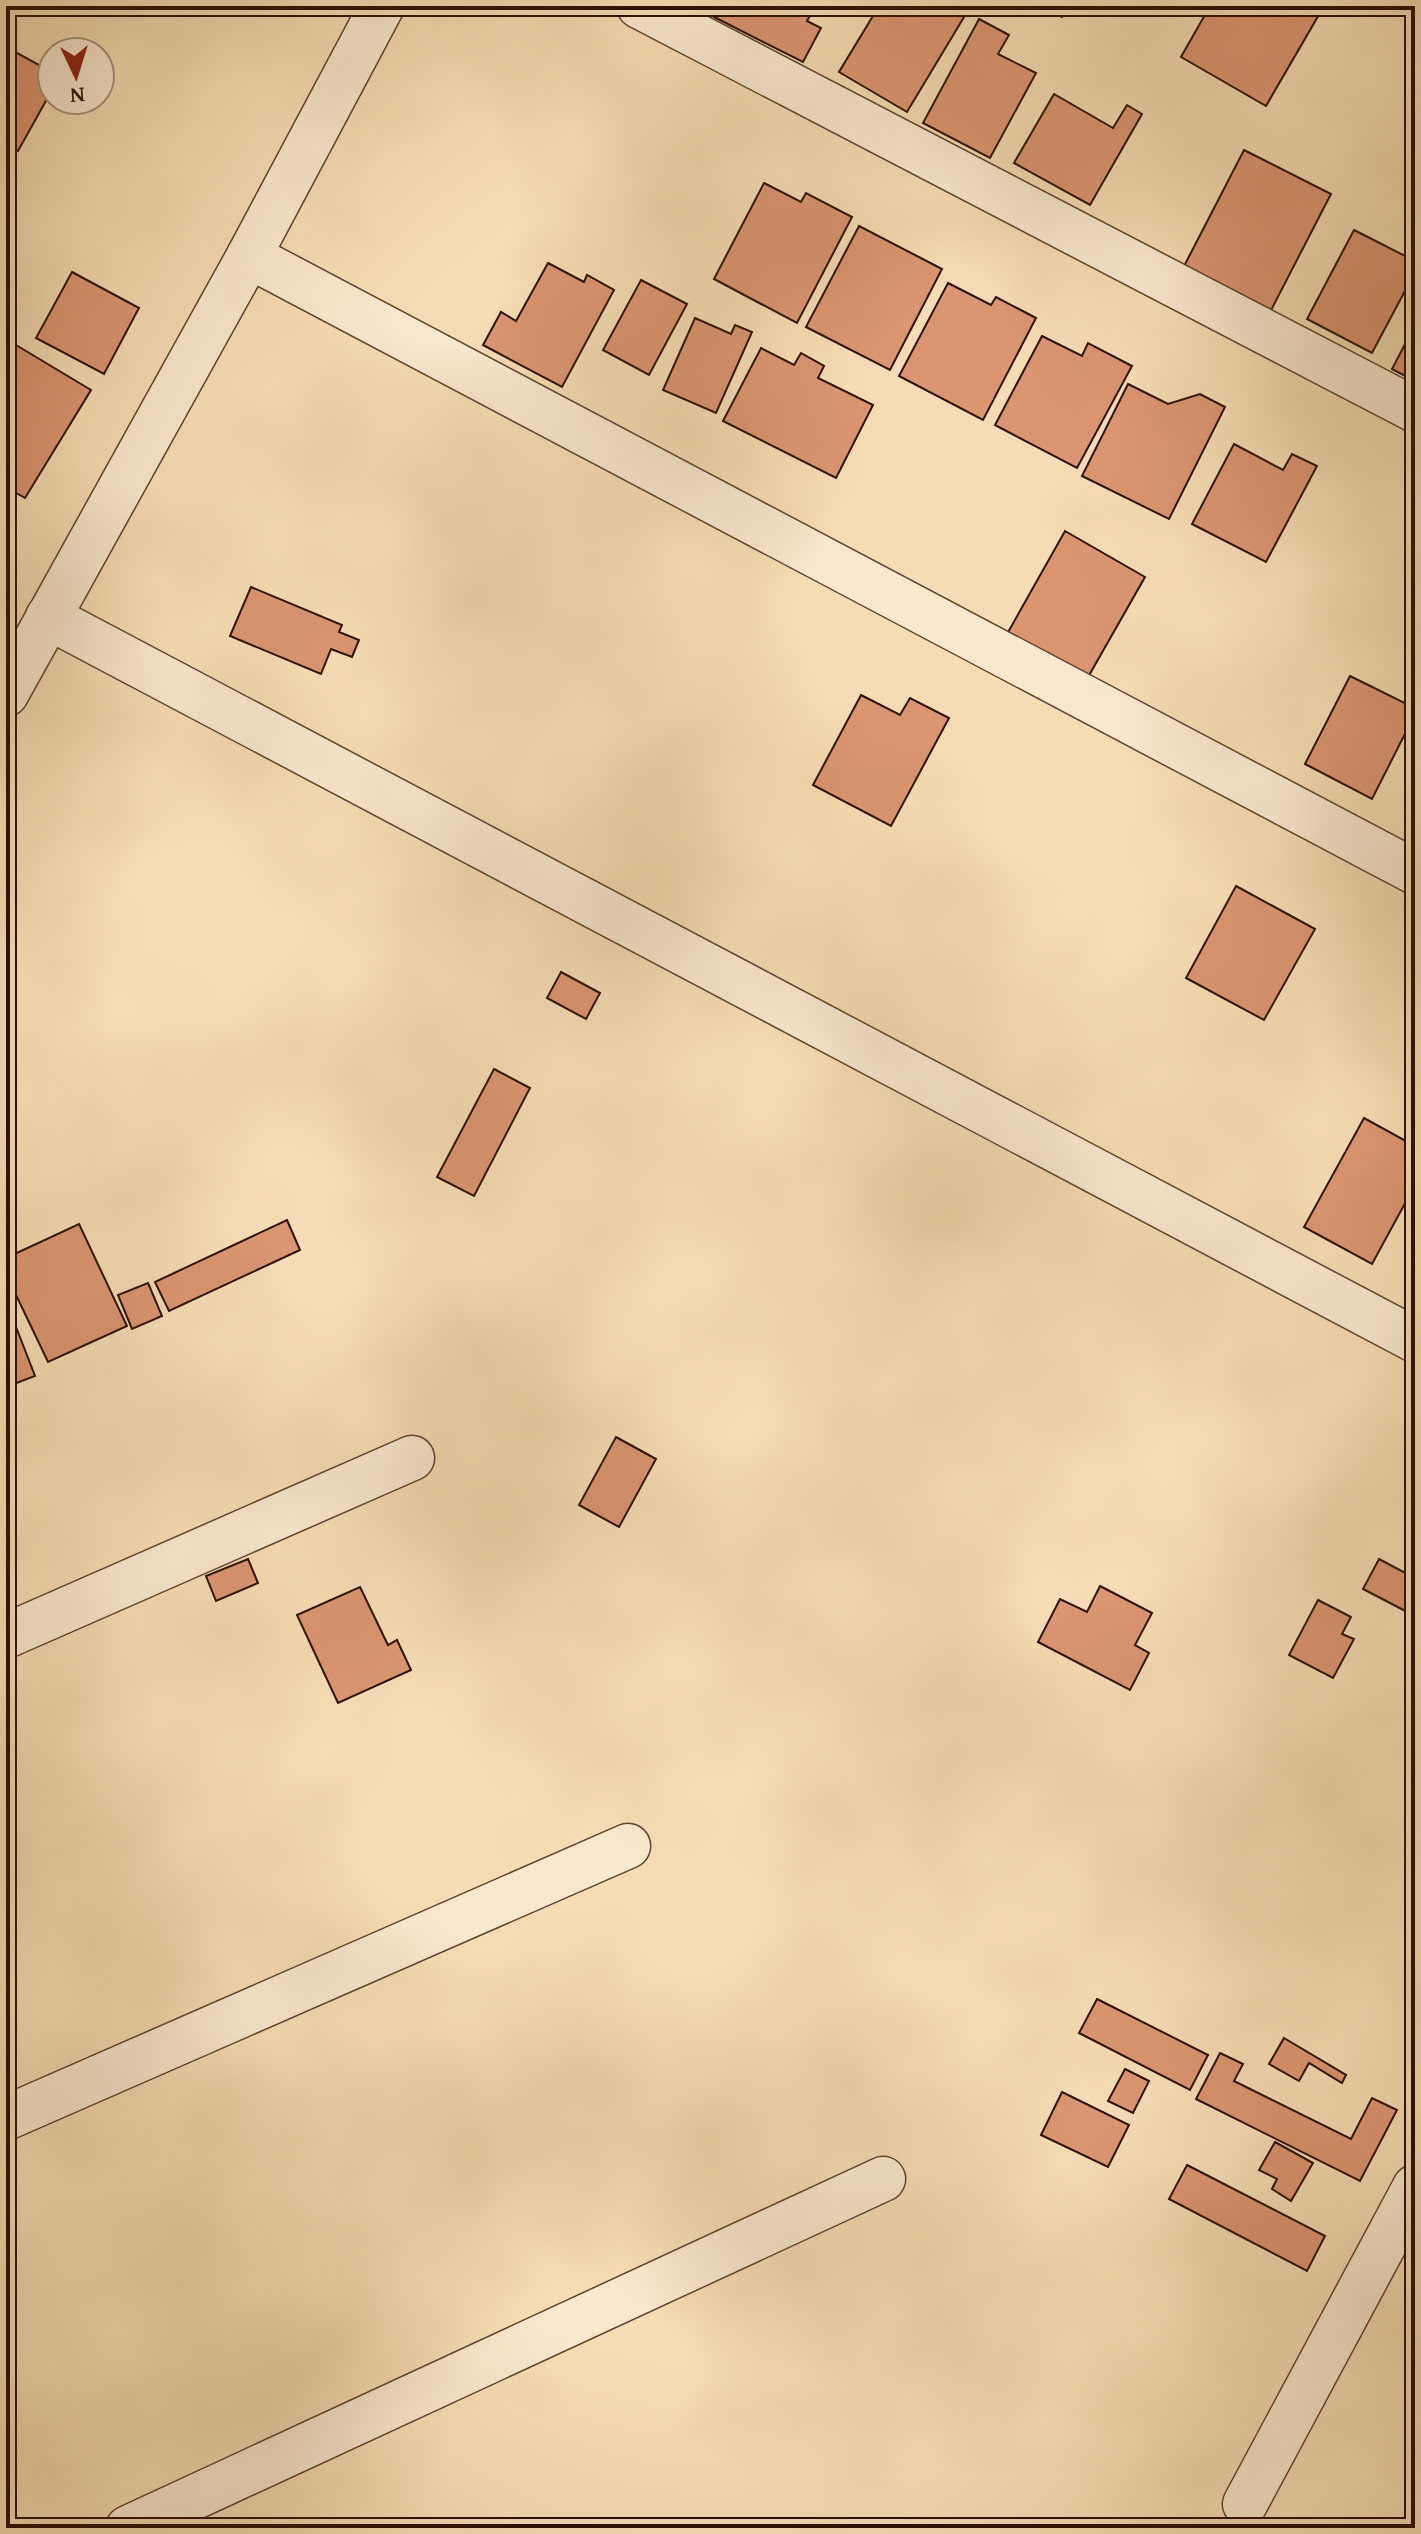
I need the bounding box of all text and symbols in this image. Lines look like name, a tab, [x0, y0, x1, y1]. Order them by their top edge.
north arrow	[36, 36, 116, 116]
text: N	[69, 79, 86, 112]

